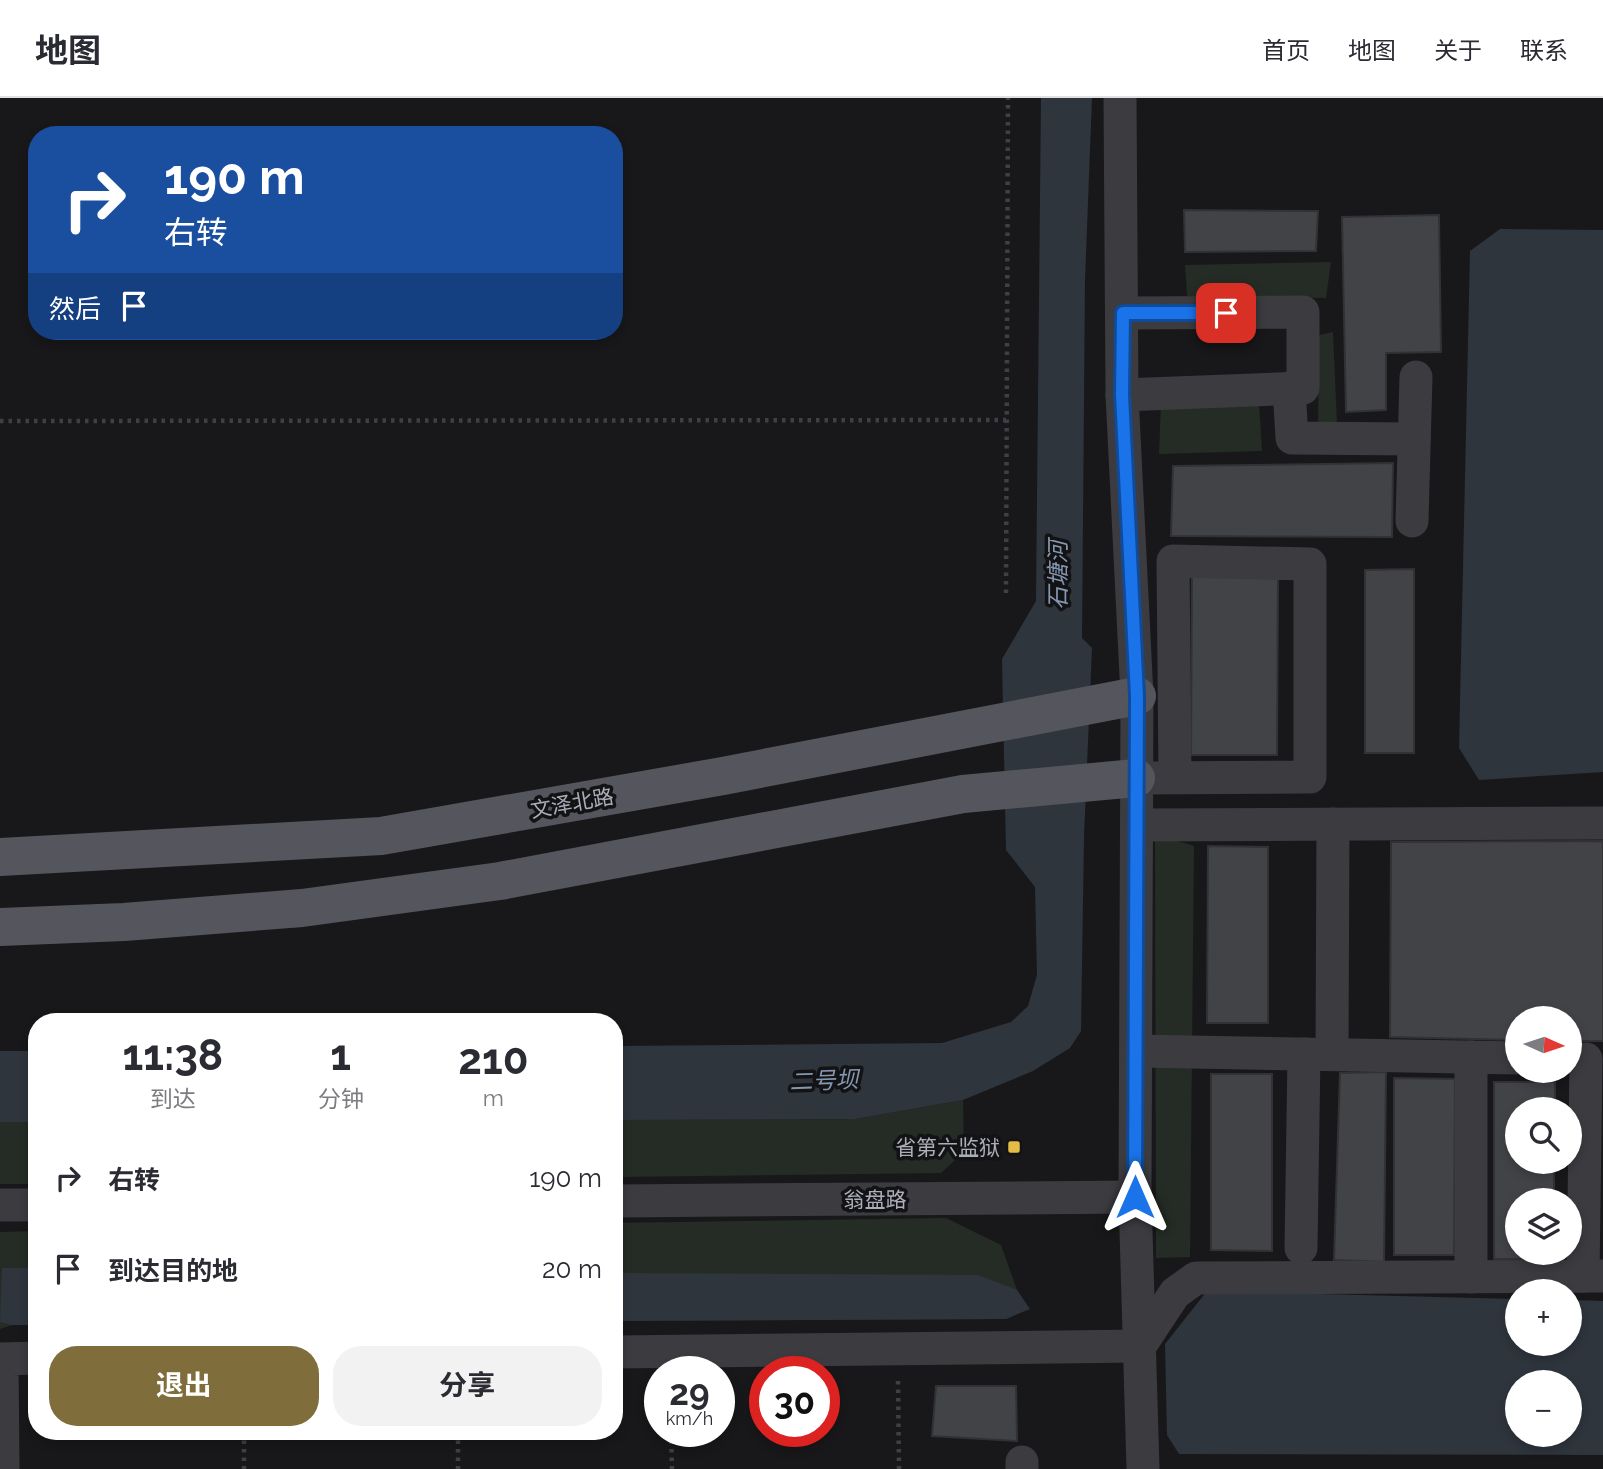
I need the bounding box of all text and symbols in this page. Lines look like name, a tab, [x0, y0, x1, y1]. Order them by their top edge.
text: 地图	[35, 31, 101, 70]
text: 首页	[1262, 36, 1310, 65]
text: 地图	[1348, 36, 1396, 65]
text: 关于	[1434, 36, 1482, 65]
text: 联系	[1520, 36, 1568, 65]
text: 190 m	[164, 148, 305, 205]
icon: right	[49, 154, 140, 245]
text: 右转	[164, 214, 228, 251]
pin	[1196, 283, 1256, 343]
icon: arrive	[115, 287, 153, 325]
text: 然后	[49, 294, 101, 324]
icon: arrive	[1207, 294, 1245, 332]
water label: 石塘河	[1044, 537, 1071, 610]
street label: 文泽北路	[528, 783, 616, 823]
north arrow	[1505, 1006, 1582, 1083]
map controls	[1505, 1006, 1582, 1447]
text: 11:38	[123, 1031, 223, 1080]
text: 1	[330, 1031, 351, 1080]
text: 210	[458, 1035, 528, 1084]
water label: 二号坝	[789, 1065, 862, 1095]
text: m	[483, 1084, 504, 1111]
text: 到达	[150, 1085, 196, 1112]
text: 分钟	[318, 1085, 364, 1112]
button: search	[1505, 1097, 1582, 1174]
place label: 省第六监狱	[895, 1135, 1000, 1160]
marker: 省第六监狱	[1006, 1139, 1022, 1155]
icon: right	[49, 1159, 87, 1197]
position arrow	[1098, 1160, 1172, 1234]
text: 190 m	[529, 1163, 602, 1193]
text: 右转	[108, 1165, 160, 1195]
street label: 翁盘路	[844, 1187, 907, 1212]
button: layers	[1505, 1188, 1582, 1265]
icon: arrive	[49, 1250, 87, 1288]
text: 20 m	[542, 1254, 602, 1284]
text: 到达目的地	[108, 1256, 238, 1286]
button: +	[1505, 1279, 1582, 1356]
button: 退出	[49, 1346, 319, 1426]
button: 分享	[333, 1346, 602, 1426]
speed limit sign: 30	[749, 1356, 840, 1447]
button: −	[1505, 1370, 1582, 1447]
text: 29	[669, 1372, 710, 1413]
text: km/h	[666, 1408, 713, 1429]

